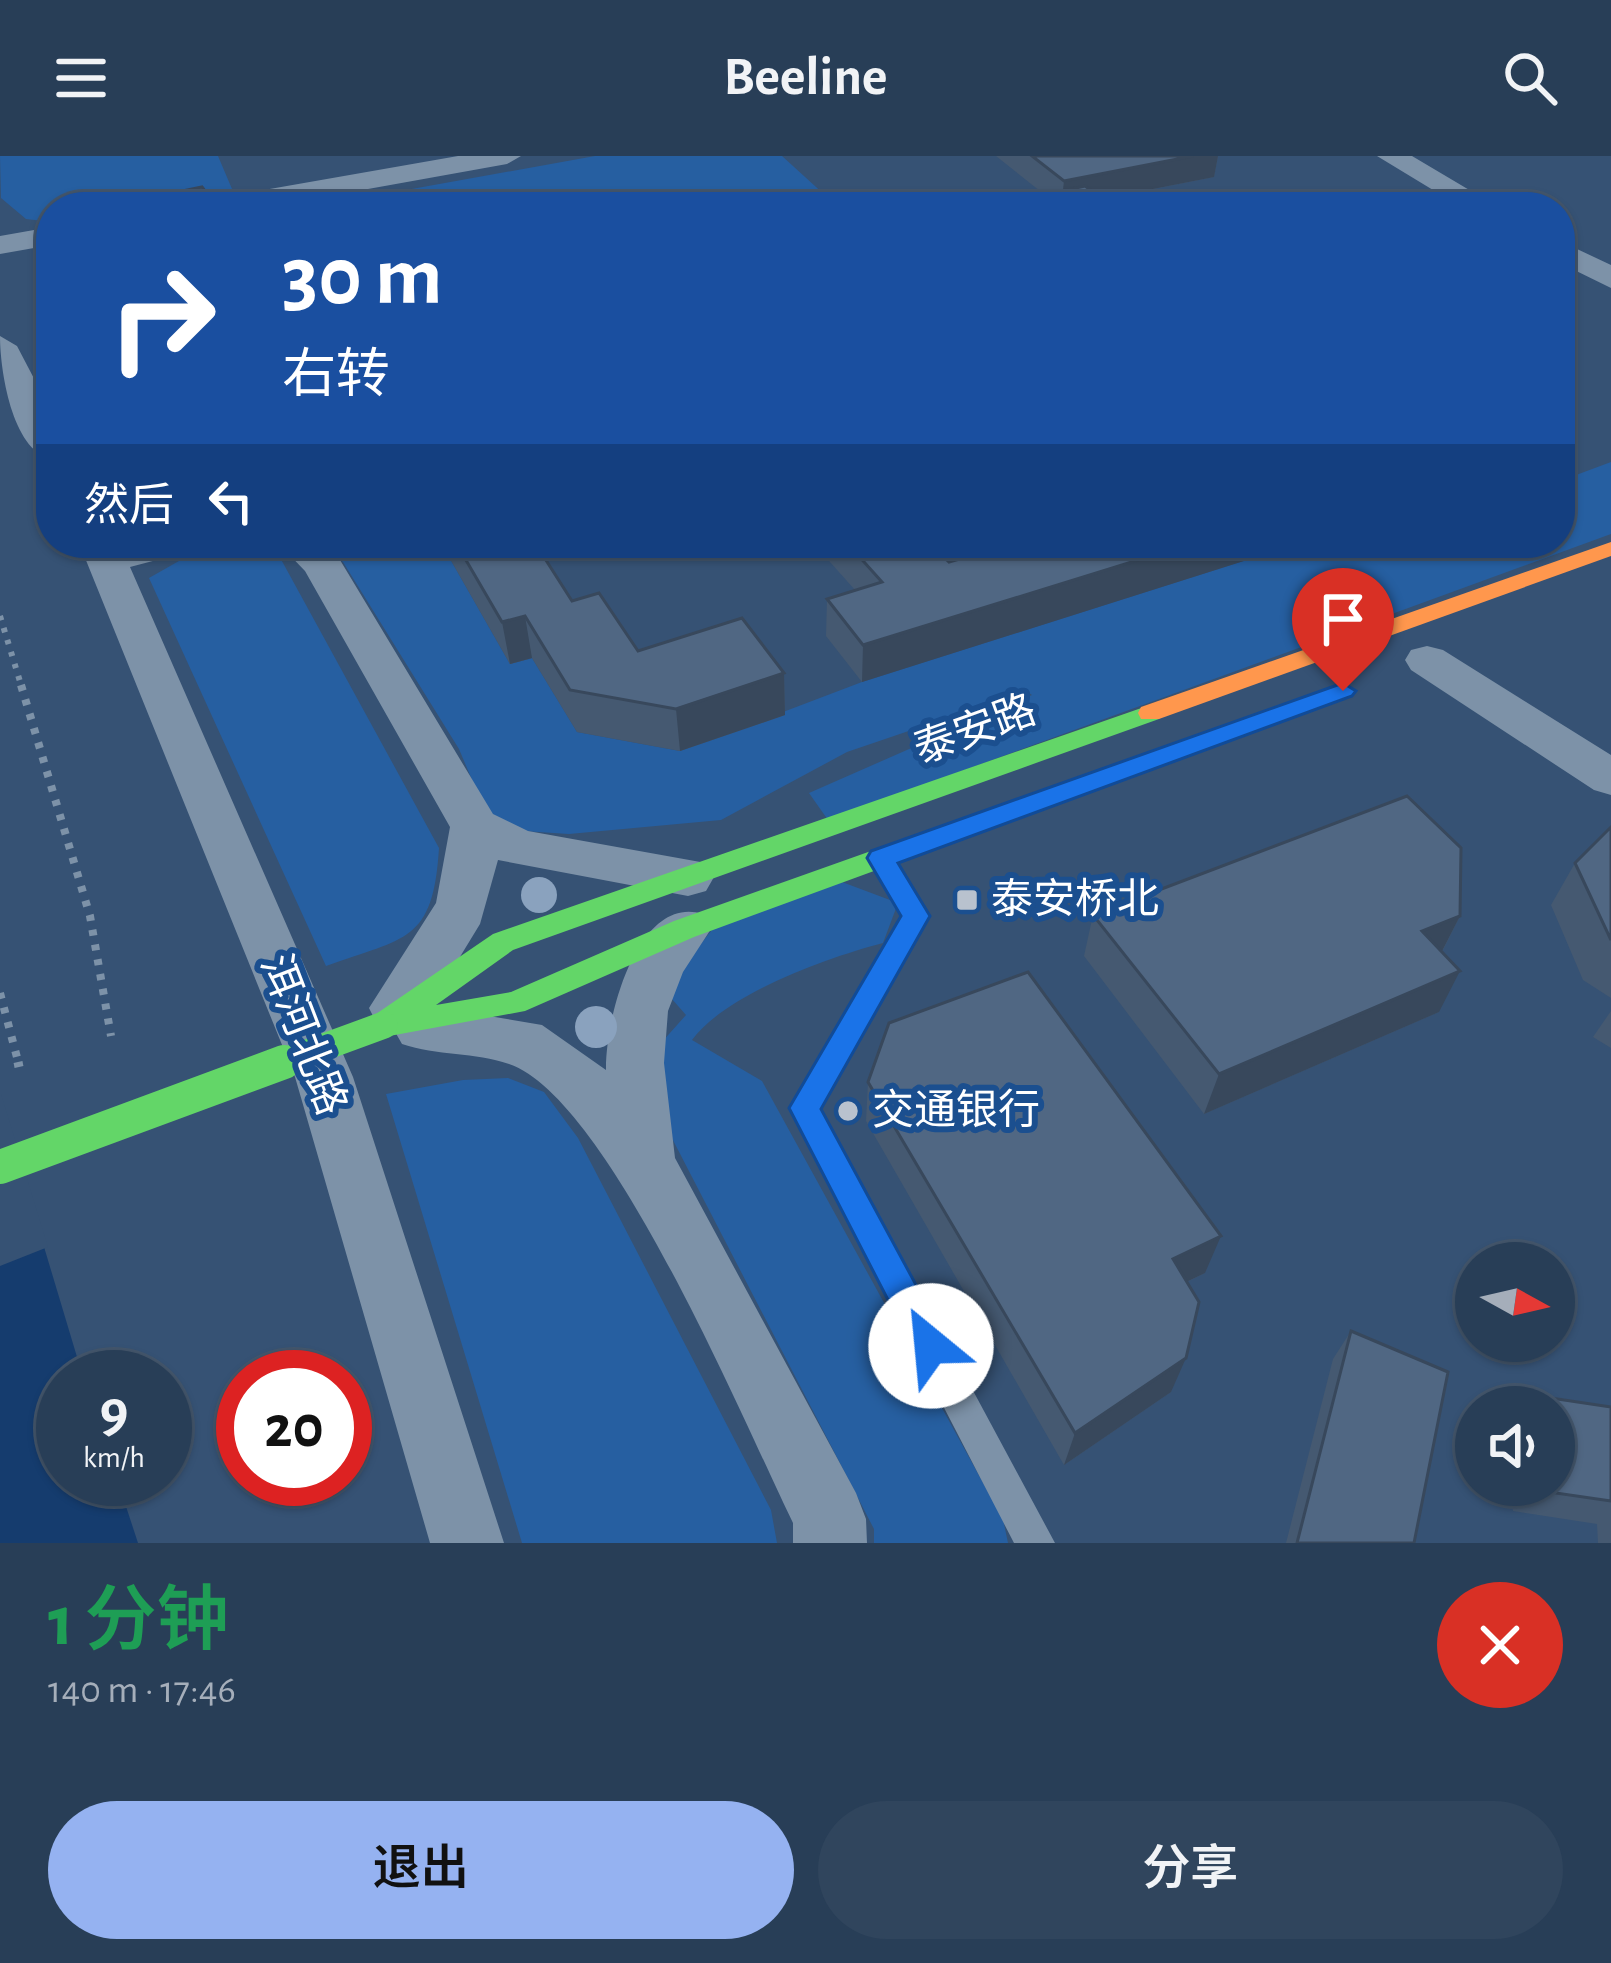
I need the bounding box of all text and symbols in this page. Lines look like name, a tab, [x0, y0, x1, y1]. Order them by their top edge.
icon: menu	[48, 45, 114, 111]
icon: search	[1497, 45, 1563, 111]
text: Beeline	[723, 51, 888, 105]
text: 30 m	[282, 236, 442, 320]
icon: right	[84, 240, 240, 396]
text: 右转	[282, 349, 390, 403]
icon: left	[198, 468, 264, 534]
text: 然后	[84, 484, 174, 529]
pin	[1292, 568, 1394, 691]
icon: arrive	[1310, 586, 1376, 652]
street label: 泰安路	[908, 687, 1041, 771]
place label: 泰安桥北	[991, 877, 1159, 921]
marker: 泰安桥北	[954, 887, 980, 913]
street label: 洱河北路	[253, 948, 355, 1121]
place label: 交通银行	[872, 1088, 1040, 1132]
marker: 交通银行	[835, 1098, 861, 1124]
north arrow	[1455, 1242, 1575, 1362]
map controls	[1455, 1242, 1575, 1506]
position arrow	[868, 1283, 994, 1409]
speed limit sign: 20	[216, 1350, 372, 1506]
text: 9	[100, 1383, 128, 1443]
button: sound	[1455, 1386, 1575, 1506]
text: km/h	[83, 1443, 145, 1473]
button: close	[1437, 1582, 1563, 1708]
text: 1 分钟	[48, 1586, 229, 1658]
text: 140 m · 17:46	[48, 1671, 236, 1710]
button: 退出	[48, 1801, 794, 1939]
button: 分享	[818, 1801, 1563, 1939]

